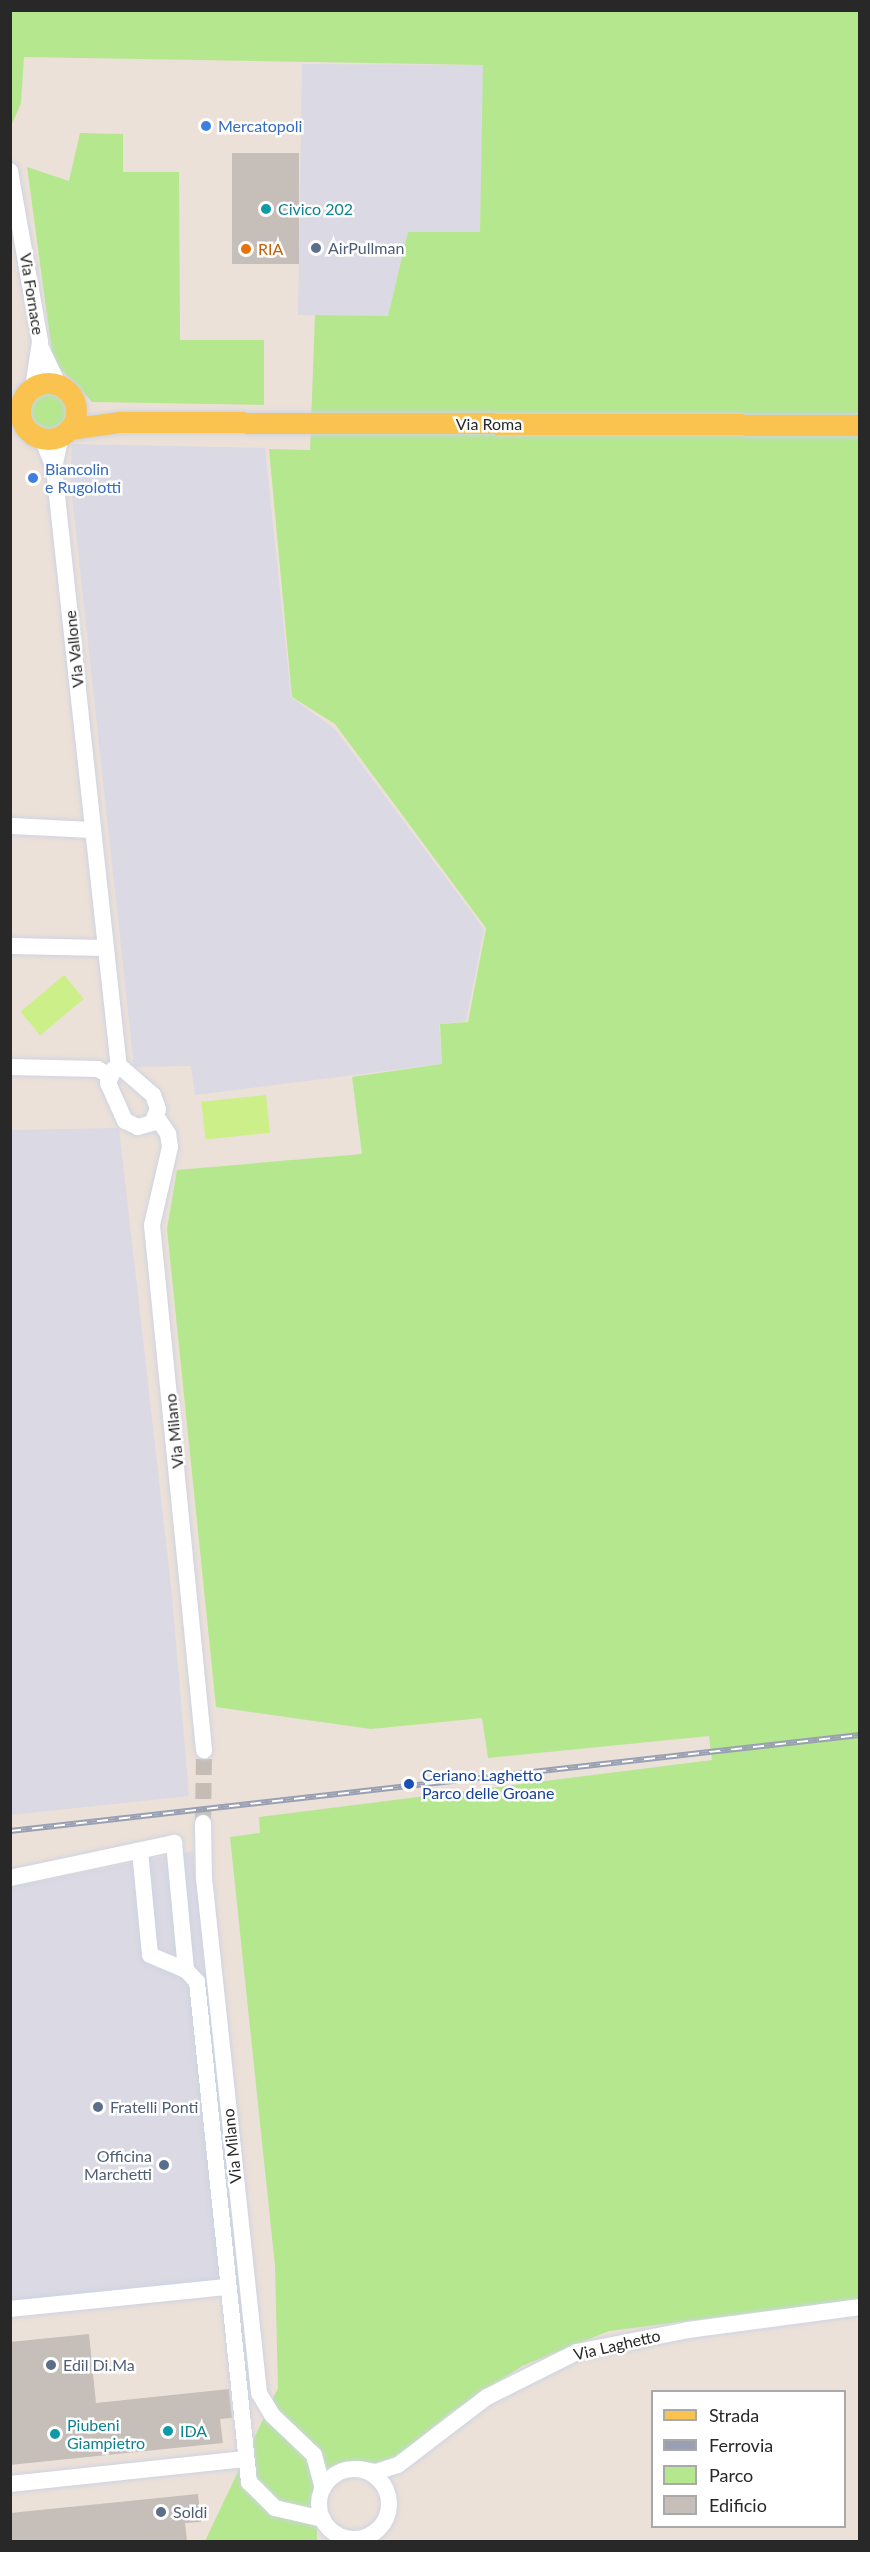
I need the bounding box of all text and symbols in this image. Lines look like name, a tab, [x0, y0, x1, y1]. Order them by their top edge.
place label: Mercatopoli	[218, 116, 302, 136]
marker: Mercatopoli	[199, 119, 213, 133]
place label: Civico 202	[278, 199, 353, 219]
marker: Civico 202	[259, 202, 273, 216]
place label: AirPullman	[328, 238, 404, 258]
place label: RIA	[258, 239, 283, 259]
marker: AirPullman	[309, 241, 323, 255]
marker: RIA	[239, 242, 253, 256]
street label: Via Fornace	[16, 252, 48, 336]
street label: Via Roma	[456, 414, 522, 434]
place label: Biancolin e Rugolotti	[45, 459, 121, 497]
marker: Biancolin e Rugolotti	[26, 471, 40, 485]
street label: Via Vallone	[60, 609, 88, 689]
street label: Via Milano	[161, 1393, 187, 1469]
place label: Ceriano Laghetto Parco delle Groane	[422, 1765, 554, 1803]
marker: Ceriano Laghetto Parco delle Groane	[400, 1775, 418, 1793]
place label: Fratelli Ponti	[110, 2097, 198, 2117]
marker: Fratelli Ponti	[91, 2100, 105, 2114]
street label: Via Milano	[219, 2108, 245, 2184]
place label: Officina Marchetti	[84, 2146, 152, 2184]
marker: Officina Marchetti	[157, 2158, 171, 2172]
street label: Via Laghetto	[572, 2326, 662, 2364]
place label: Edil Di.Ma	[63, 2355, 135, 2375]
marker: Edil Di.Ma	[44, 2358, 58, 2372]
legend	[651, 2390, 846, 2528]
text: Strada	[709, 2404, 759, 2426]
place label: Piubeni Giampietro	[67, 2415, 145, 2453]
place label: IDA	[180, 2421, 207, 2441]
marker: IDA	[161, 2424, 175, 2438]
marker: Piubeni Giampietro	[48, 2427, 62, 2441]
text: Ferrovia	[709, 2434, 773, 2456]
text: Parco	[709, 2464, 753, 2486]
text: Edificio	[709, 2494, 767, 2516]
place label: Soldi	[173, 2502, 207, 2522]
marker: Soldi	[154, 2505, 168, 2519]

